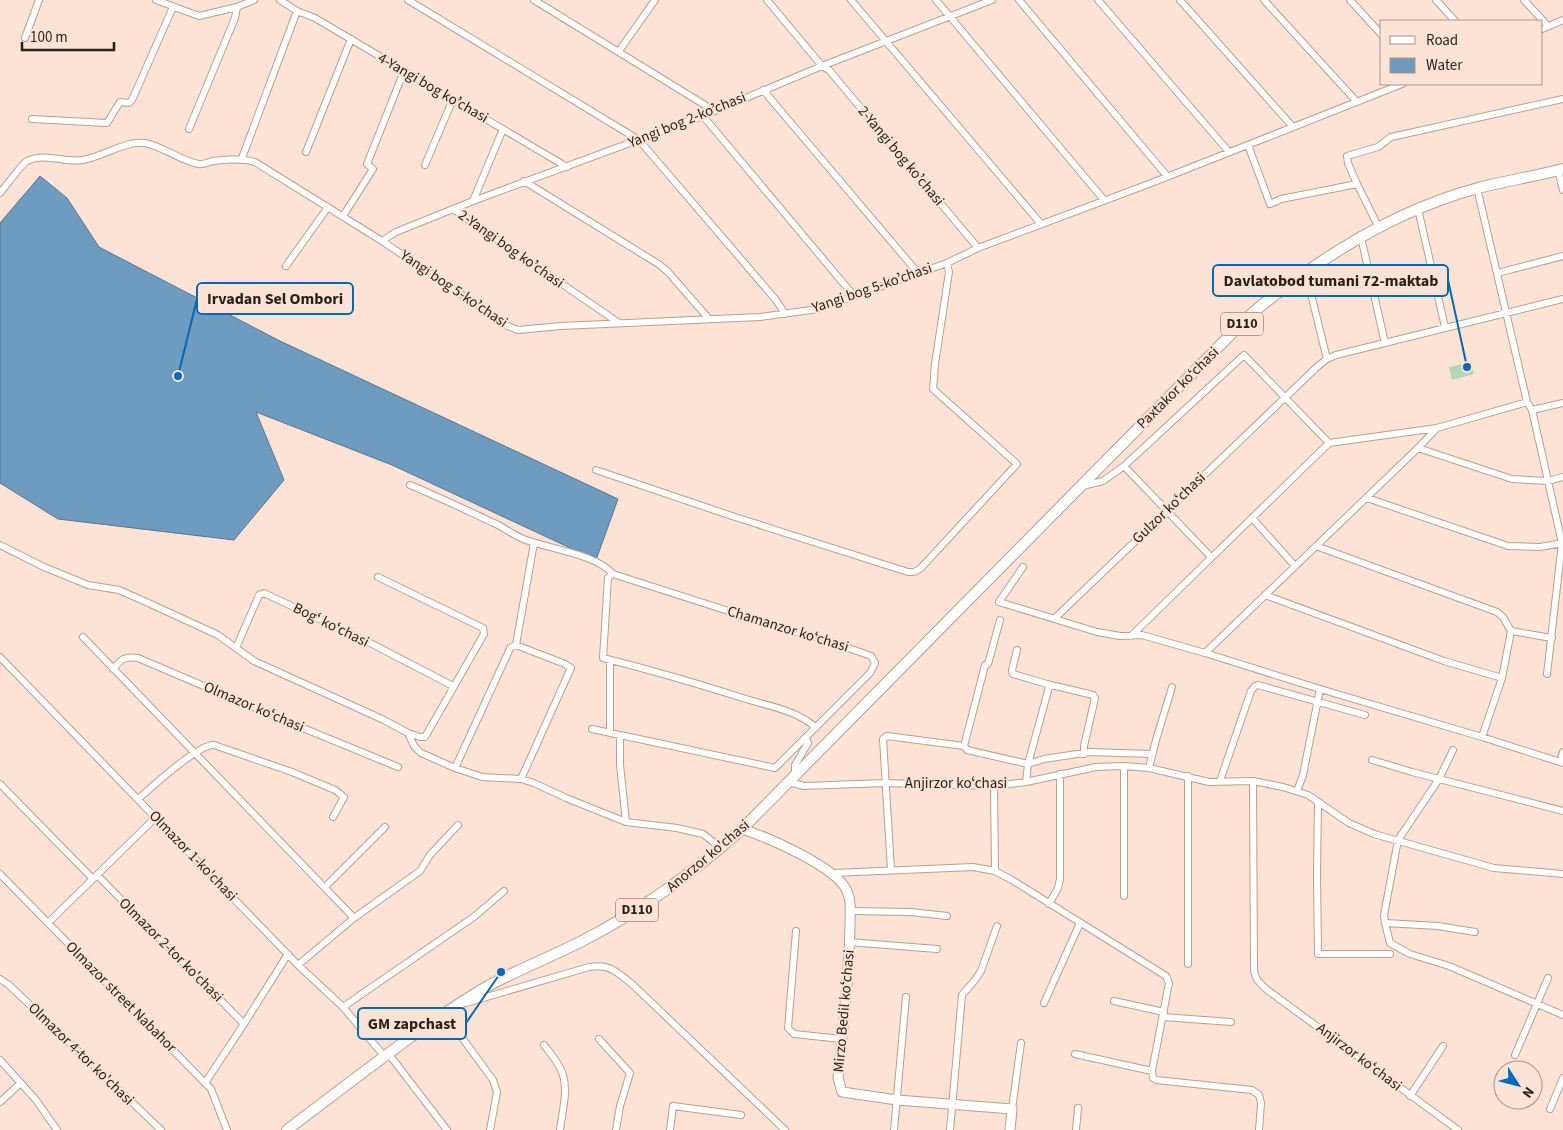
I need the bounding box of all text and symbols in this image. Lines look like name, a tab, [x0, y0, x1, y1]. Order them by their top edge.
scale bar	[22, 20, 115, 52]
legend	[1380, 20, 1543, 85]
text: 100 m	[30, 27, 68, 48]
text: Road	[1426, 30, 1458, 51]
street label: 4-Yangi bog koʼchasi	[374, 48, 492, 128]
text: Water	[1426, 55, 1463, 76]
street label: Yangi bog 2-koʼchasi	[624, 87, 749, 154]
street label: 2-Yangi bog koʼchasi	[853, 101, 949, 211]
street label: 2-Yangi bog koʼchasi	[454, 205, 568, 293]
street label: Yangi bog 5-koʼchasi	[395, 245, 512, 333]
street label: Yangi bog 5-koʼchasi	[808, 258, 935, 319]
callout: Davlatobod tumani 72-maktab	[1213, 265, 1448, 296]
text: Davlatobod tumani 72-maktab	[1224, 270, 1438, 292]
callout: Irvadan Sel Ombori	[197, 283, 353, 314]
text: Irvadan Sel Ombori	[207, 288, 343, 310]
road number: D110	[1221, 312, 1263, 336]
street label: Paxtakor koʻchasi	[1132, 342, 1224, 434]
street label: Gulzor koʻchasi	[1128, 468, 1210, 548]
street label: Bogʻ koʻchasi	[289, 598, 373, 652]
street label: Chamanzor koʻchasi	[725, 601, 851, 657]
street label: Olmazor koʻchasi	[200, 676, 308, 738]
street label: Anjirzor koʻchasi	[905, 773, 1007, 794]
street label: Olmazor 1-ko'chasi	[144, 806, 242, 906]
street label: Anorzor ko'chasi	[662, 815, 754, 897]
street label: Olmazor 2-tor ko'chasi	[114, 893, 228, 1007]
road number: D110	[616, 898, 658, 922]
street label: Olmazor street Nabahor	[61, 937, 182, 1058]
street label: Mirzo Bedil koʻchasi	[828, 949, 860, 1073]
street label: Olmazor 4-tor ko'chasi	[23, 998, 139, 1110]
callout: GM zapchast	[358, 1008, 466, 1039]
text: GM zapchast	[368, 1013, 456, 1035]
street label: Anjirzor koʻchasi	[1312, 1018, 1406, 1096]
north arrow	[1493, 1060, 1543, 1110]
text: N	[1517, 1082, 1539, 1102]

